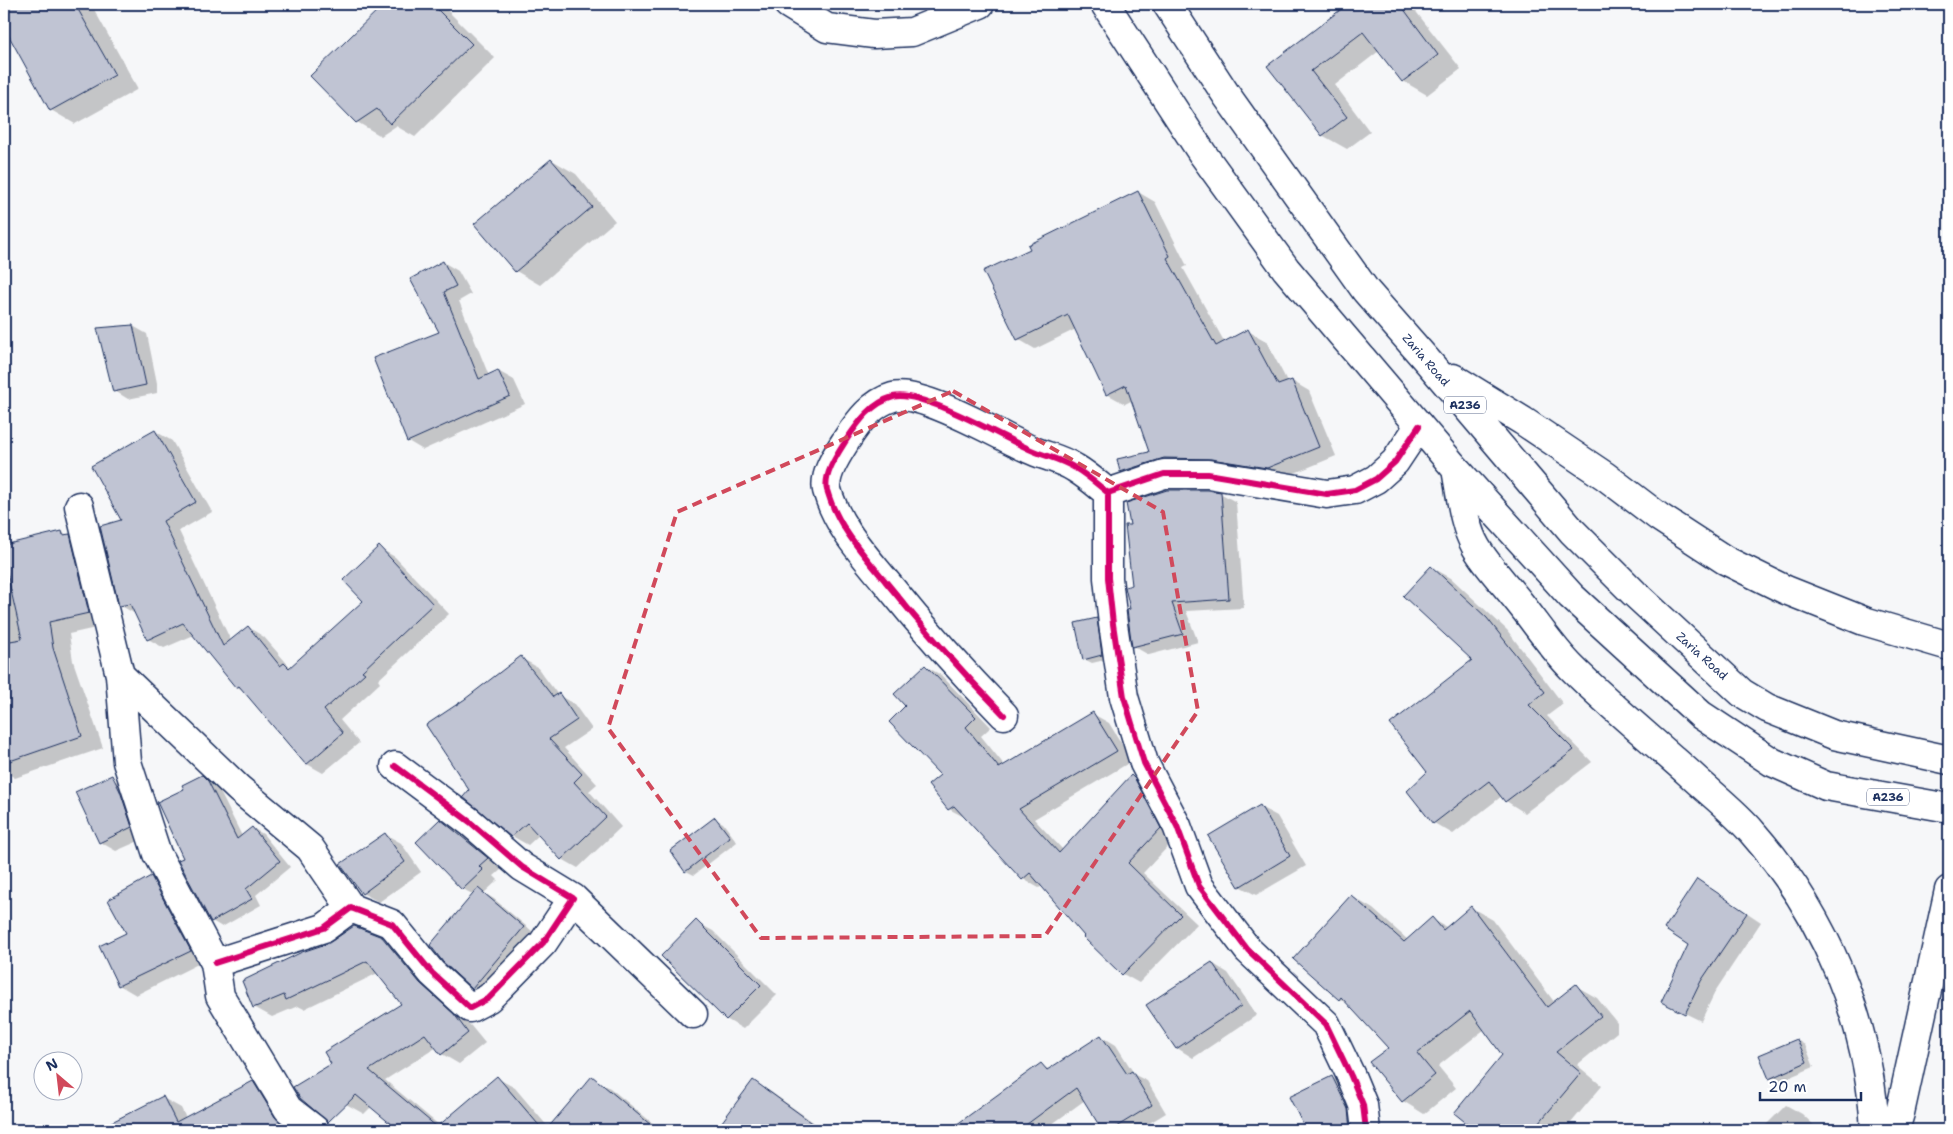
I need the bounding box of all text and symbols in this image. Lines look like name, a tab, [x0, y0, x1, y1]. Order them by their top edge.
street label: Zaria Road	[1399, 330, 1453, 390]
road number: A236	[1444, 396, 1486, 414]
street label: Zaria Road	[1673, 629, 1732, 684]
road number: A236	[1867, 789, 1909, 806]
north arrow	[32, 1052, 82, 1102]
text: N	[43, 1054, 61, 1075]
scale bar	[1760, 1069, 1862, 1101]
text: 20 m	[1768, 1077, 1807, 1097]

